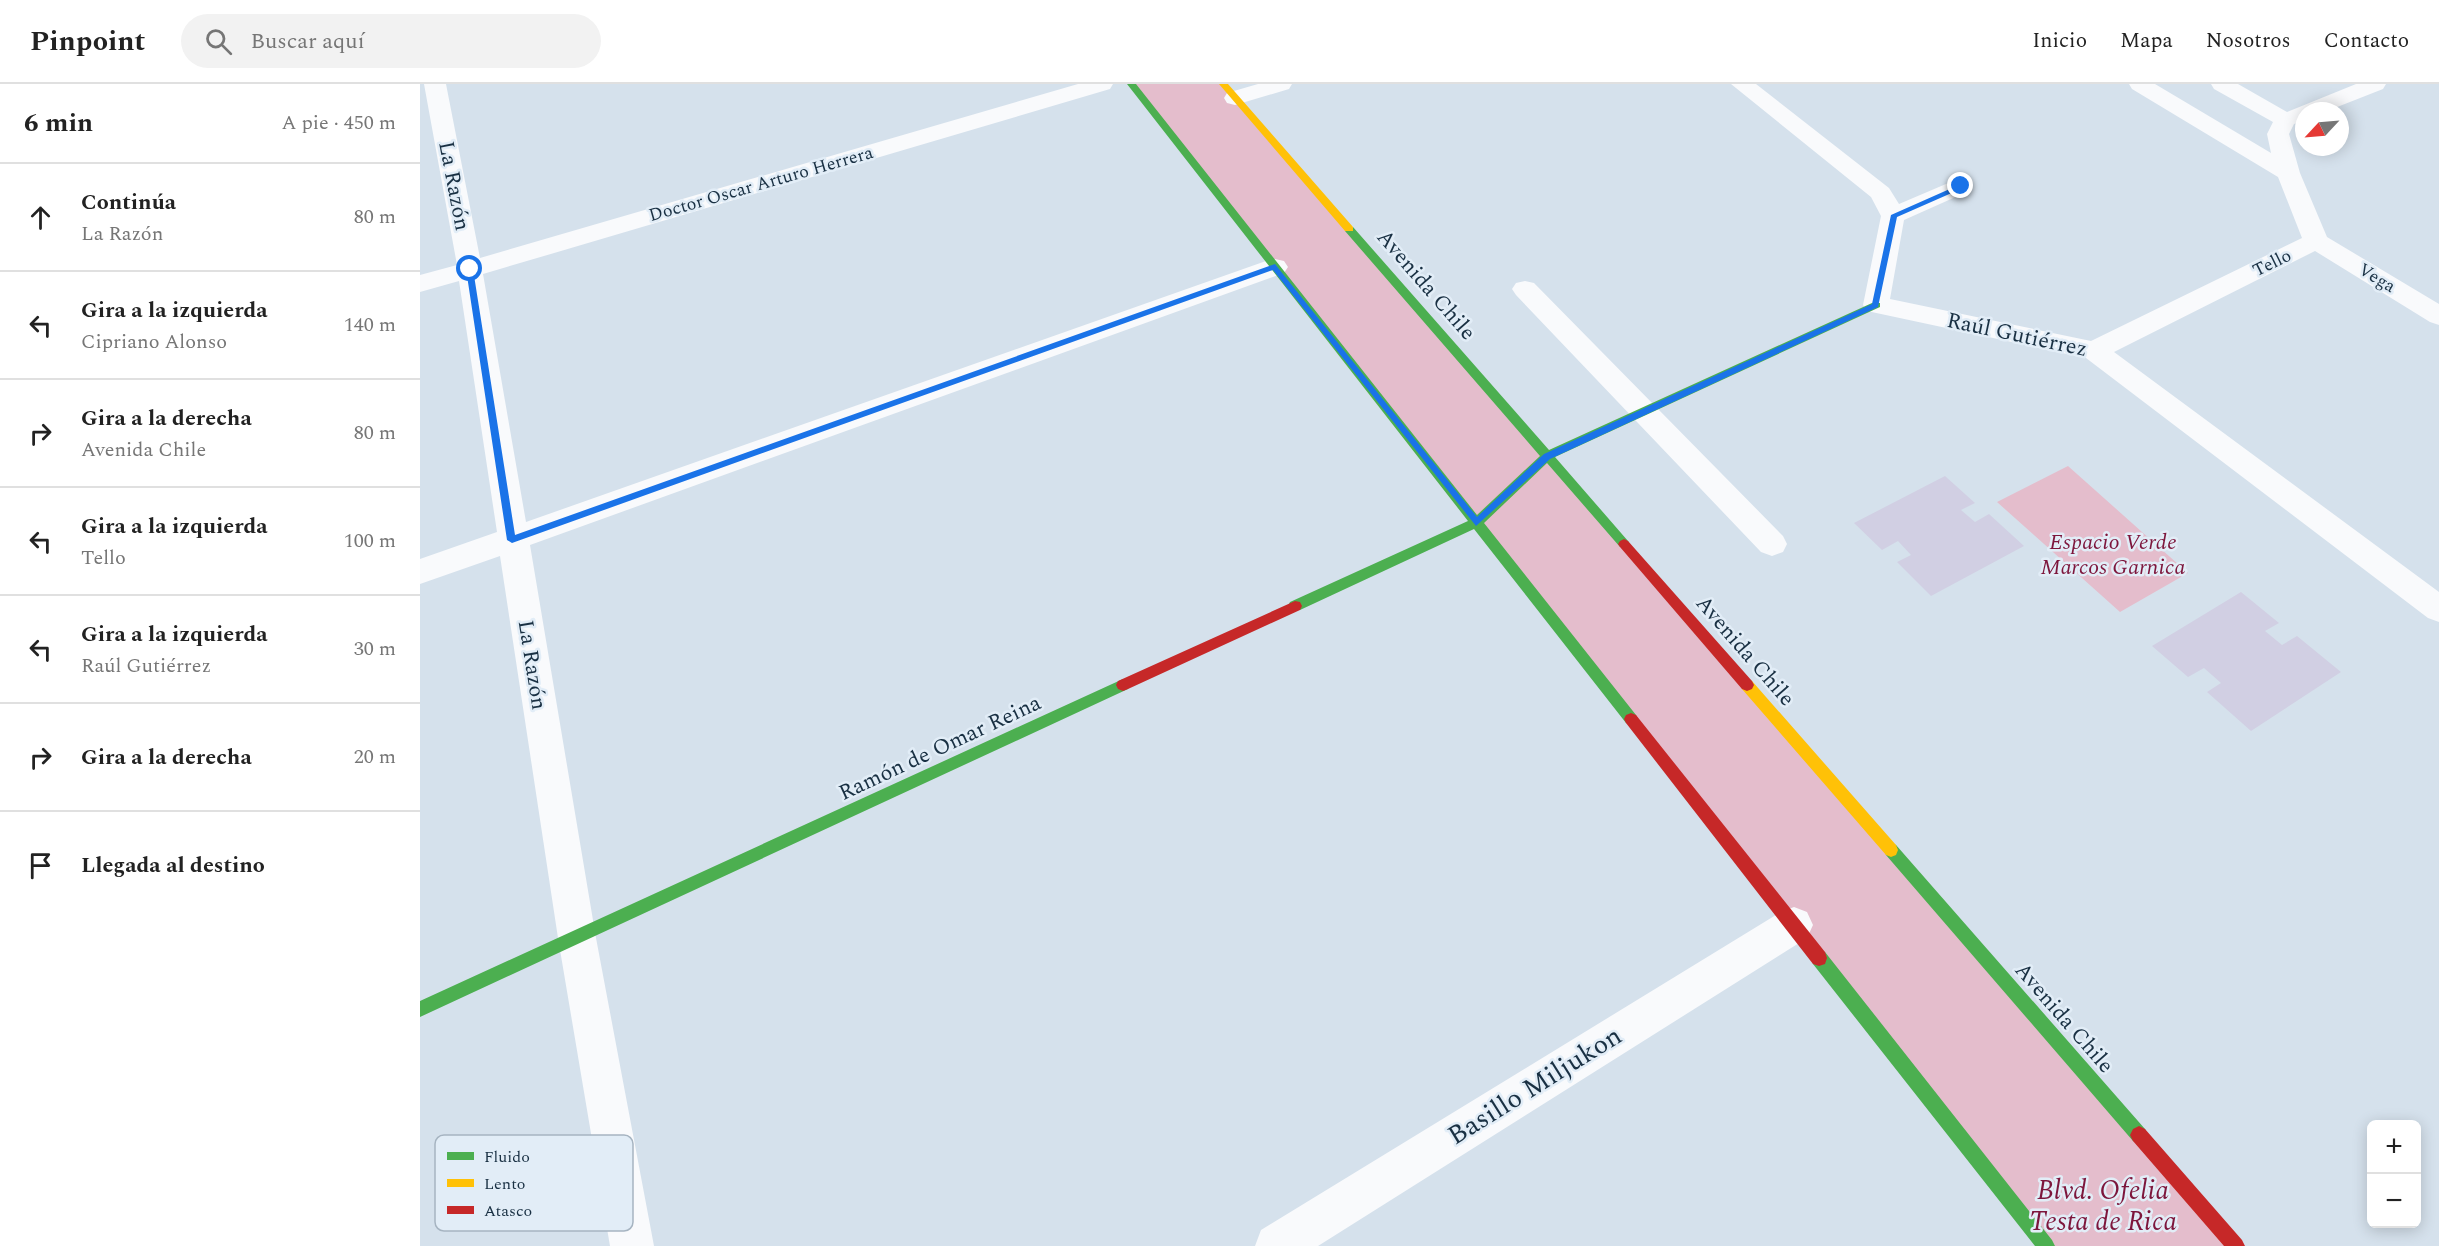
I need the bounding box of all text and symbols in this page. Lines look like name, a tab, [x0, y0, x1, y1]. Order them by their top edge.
search box	[181, 14, 601, 68]
text: Pinpoint	[30, 20, 145, 63]
icon: search	[202, 25, 235, 58]
text: Buscar aquí	[250, 25, 365, 58]
text: Inicio	[2032, 25, 2087, 57]
text: Mapa	[2120, 25, 2173, 57]
text: Nosotros	[2206, 25, 2291, 57]
text: Contacto	[2324, 25, 2409, 57]
north arrow	[2295, 102, 2349, 156]
text: 6 min	[24, 103, 93, 143]
text: A pie · 450 m	[282, 108, 396, 138]
street label: La Razón	[429, 138, 479, 234]
street label: Doctor Oscar Arturo Herrera	[646, 139, 877, 229]
route end	[1947, 172, 1973, 198]
text: Continúa	[81, 186, 176, 219]
icon: ahead	[24, 201, 57, 234]
text: 80 m	[354, 202, 396, 232]
text: La Razón	[81, 219, 163, 249]
street label: Avenida Chile	[1368, 222, 1484, 348]
street label: Tello	[2248, 242, 2296, 284]
route start	[456, 255, 482, 281]
street label: Vega	[2353, 256, 2401, 300]
text: Gira a la izquierda	[81, 294, 268, 327]
street label: Raúl Gutiérrez	[1944, 304, 2090, 366]
icon: left	[24, 309, 57, 342]
text: 140 m	[344, 310, 396, 340]
text: Cipriano Alonso	[81, 327, 227, 357]
text: Gira a la derecha	[81, 402, 252, 435]
icon: right	[24, 417, 57, 450]
text: 80 m	[354, 418, 396, 448]
text: Avenida Chile	[81, 435, 206, 465]
text: Gira a la izquierda	[81, 510, 268, 543]
icon: left	[24, 525, 57, 558]
text: 100 m	[344, 526, 396, 556]
park label: Espacio Verde Marcos Garnica	[2041, 526, 2185, 584]
text: Tello	[81, 543, 126, 573]
street label: Avenida Chile	[1687, 588, 1803, 714]
text: Gira a la izquierda	[81, 618, 268, 651]
street label: La Razón	[509, 618, 555, 712]
icon: left	[24, 633, 57, 666]
text: 30 m	[354, 634, 396, 664]
text: Raúl Gutiérrez	[81, 651, 211, 681]
street label: Ramón de Omar Reina	[833, 686, 1047, 809]
icon: right	[24, 741, 57, 774]
text: Gira a la derecha	[81, 741, 252, 774]
text: 20 m	[354, 742, 396, 772]
icon: arrive	[24, 849, 57, 882]
text: Llegada al destino	[81, 849, 265, 882]
street label: Avenida Chile	[2006, 955, 2122, 1081]
street label: Basillo Miljukon	[1439, 1015, 1631, 1157]
map controls	[2367, 1120, 2421, 1228]
button: +	[2367, 1120, 2421, 1174]
legend	[435, 1135, 633, 1231]
text: Fluido	[484, 1145, 530, 1169]
park label: Blvd. Ofelia Testa de Rica	[2029, 1170, 2177, 1243]
text: Lento	[484, 1172, 525, 1196]
button: −	[2367, 1174, 2421, 1228]
text: Atasco	[484, 1199, 532, 1223]

